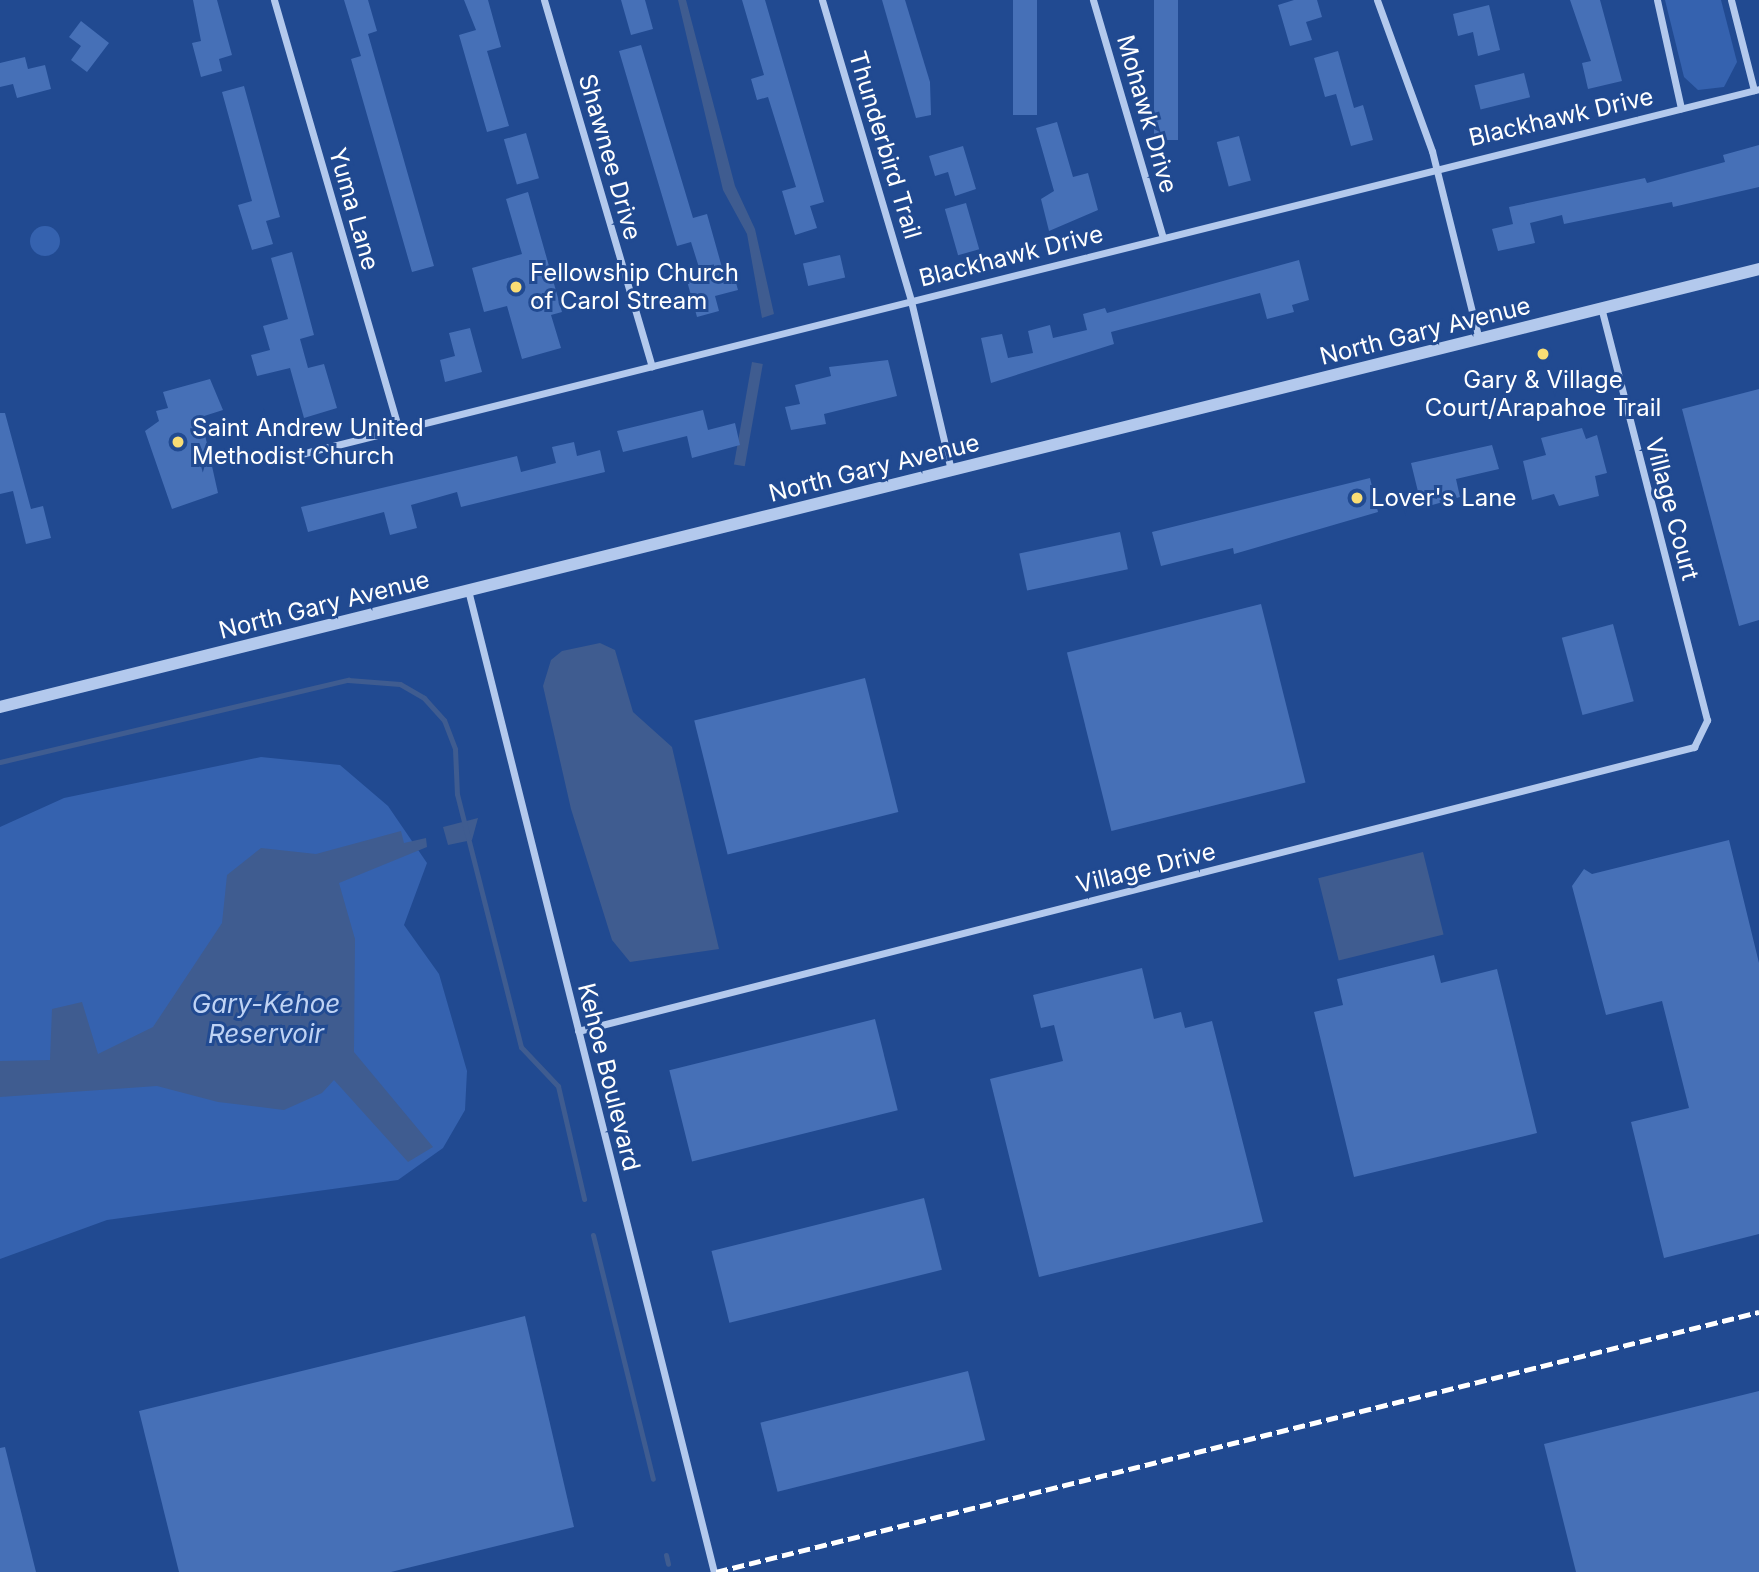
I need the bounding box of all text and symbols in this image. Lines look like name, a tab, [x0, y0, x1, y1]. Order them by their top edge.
street label: Mohawk Drive	[1111, 32, 1183, 196]
street label: Thunderbird Trail	[843, 48, 927, 242]
street label: Shawnee Drive	[573, 71, 647, 243]
street label: Blackhawk Drive	[1466, 82, 1656, 152]
street label: Yuma Lane	[323, 144, 385, 274]
street label: Blackhawk Drive	[916, 219, 1106, 293]
place label: Fellowship Church of Carol Stream	[530, 259, 739, 315]
marker: Fellowship Church of Carol Stream	[508, 279, 524, 295]
street label: North Gary Avenue	[1317, 291, 1533, 371]
marker: Gary & Village Court/Arapahoe Trail	[1535, 346, 1551, 362]
place label: Gary & Village Court/Arapahoe Trail	[1425, 366, 1661, 422]
place label: Saint Andrew United Methodist Church	[192, 414, 424, 470]
street label: North Gary Avenue	[766, 428, 982, 508]
marker: Saint Andrew United Methodist Church	[170, 434, 186, 450]
street label: Village Court	[1639, 435, 1705, 583]
place label: Lover's Lane	[1371, 484, 1516, 512]
marker: Lover's Lane	[1349, 490, 1365, 506]
street label: North Gary Avenue	[216, 565, 432, 645]
street label: Village Drive	[1073, 837, 1219, 899]
street label: Kehoe Boulevard	[572, 980, 646, 1174]
water label: Gary-Kehoe Reservoir	[192, 988, 340, 1050]

